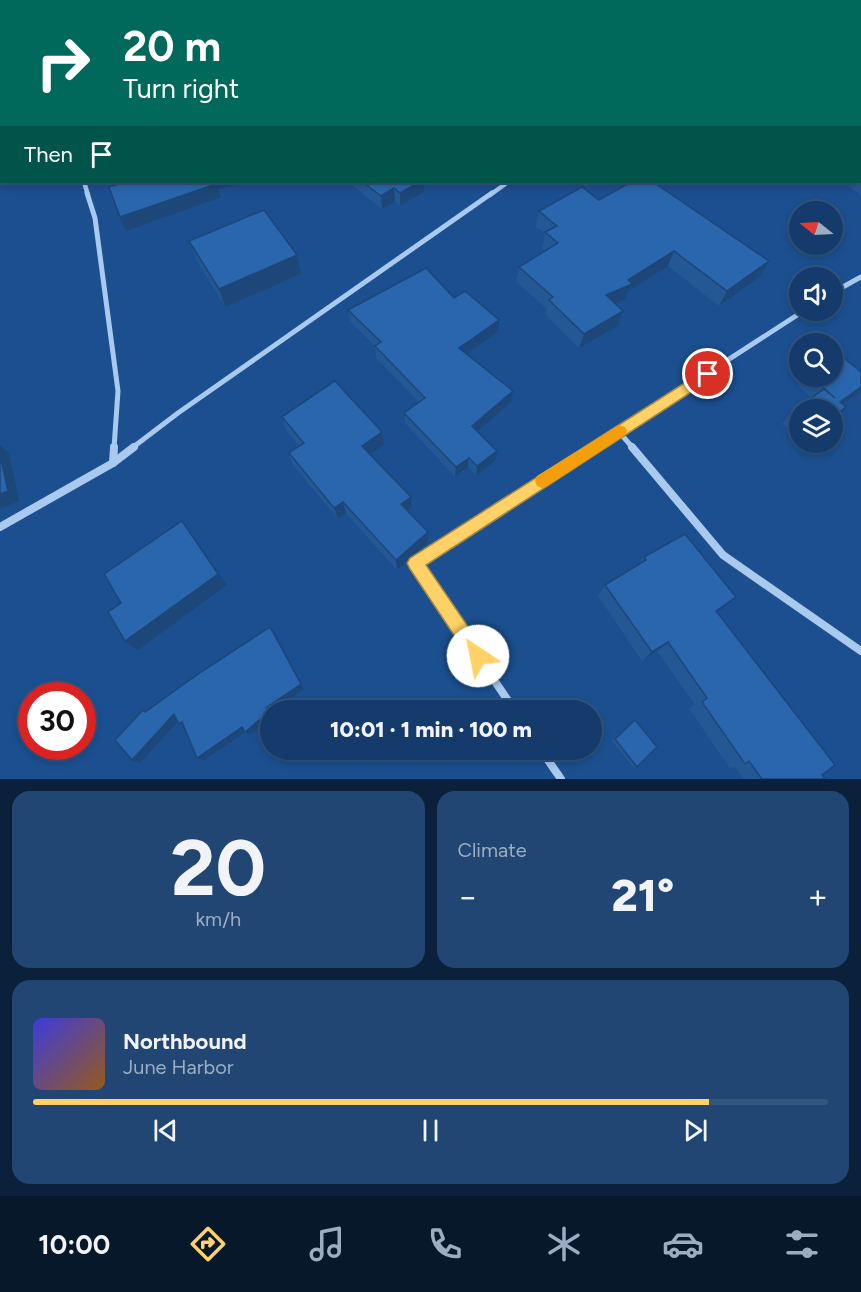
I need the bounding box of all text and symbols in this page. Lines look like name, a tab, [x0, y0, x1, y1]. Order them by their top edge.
text: 20 m	[123, 21, 221, 72]
icon: right	[24, 24, 102, 102]
text: Turn right	[123, 72, 239, 105]
icon: arrive	[85, 138, 118, 171]
text: Then	[24, 141, 73, 168]
north arrow	[789, 201, 843, 255]
map controls	[789, 201, 843, 453]
button: sound	[789, 267, 843, 321]
button: search	[789, 333, 843, 387]
pin	[682, 348, 733, 399]
icon: arrive	[691, 357, 724, 390]
button: layers	[789, 399, 843, 453]
position arrow	[446, 624, 510, 688]
speed limit sign: 30	[18, 682, 96, 760]
text: 10:01 · 1 min · 100 m	[330, 716, 532, 743]
text: 20	[170, 821, 266, 915]
text: Climate	[458, 838, 527, 862]
text: 21°	[611, 868, 674, 922]
text: −	[458, 877, 478, 916]
text: +	[807, 877, 828, 916]
text: km/h	[195, 907, 241, 931]
text: Northbound	[123, 1028, 247, 1055]
text: June Harbor	[123, 1055, 234, 1079]
icon: previous	[149, 1114, 182, 1147]
icon: pause	[414, 1114, 447, 1147]
icon: next	[679, 1114, 712, 1147]
icon: directions	[187, 1223, 229, 1265]
icon: music	[306, 1223, 348, 1265]
icon: phone	[424, 1223, 466, 1265]
icon: climate	[543, 1223, 585, 1265]
icon: car	[662, 1223, 704, 1265]
icon: filters	[781, 1223, 823, 1265]
text: 10:00	[38, 1228, 110, 1261]

